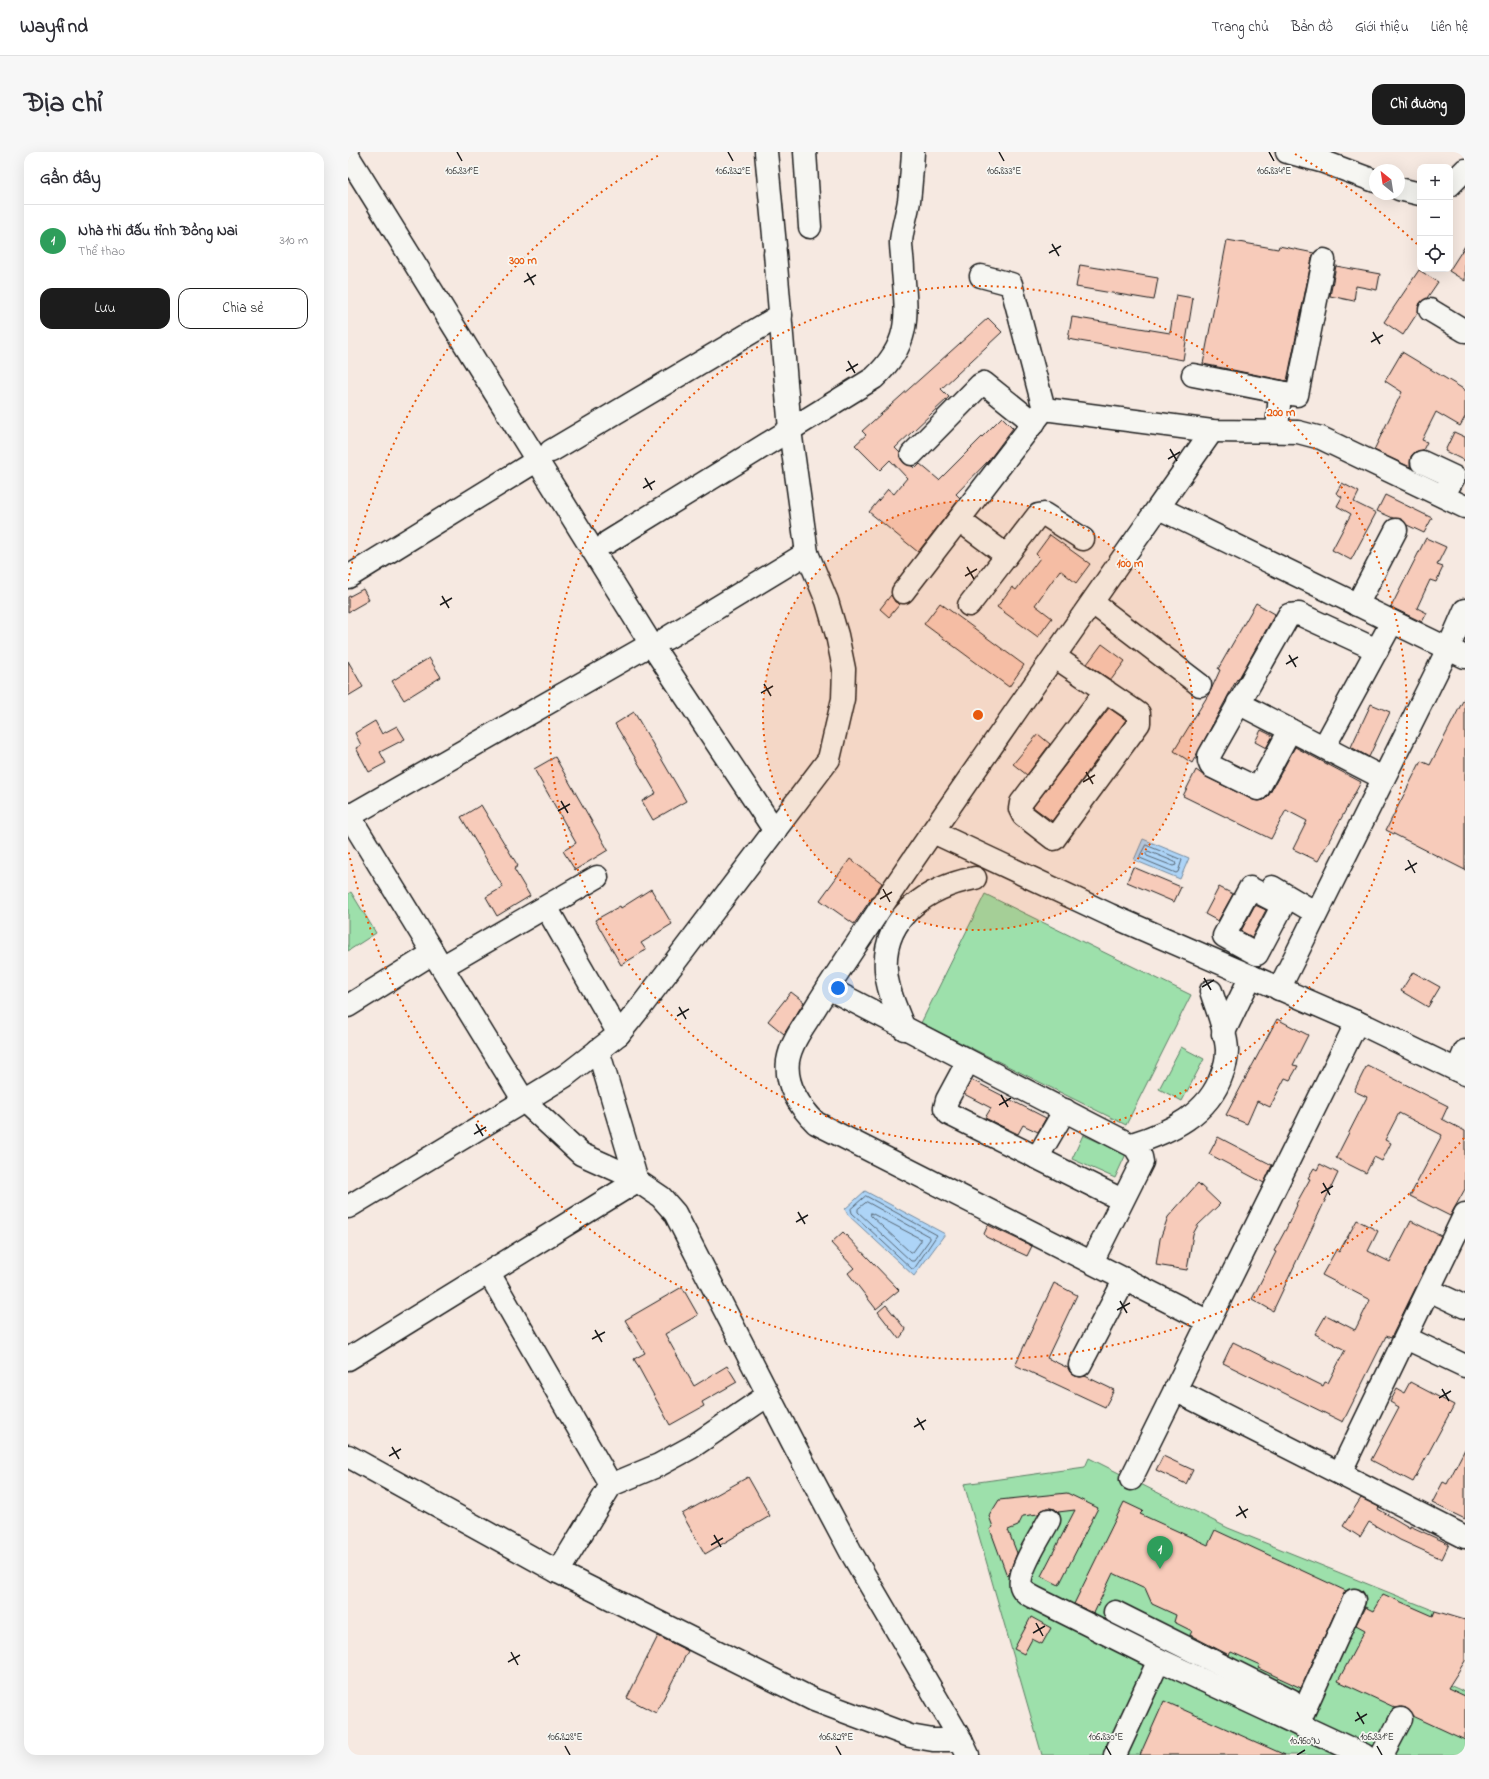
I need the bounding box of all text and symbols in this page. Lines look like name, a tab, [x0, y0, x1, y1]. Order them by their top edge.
text: Wayfind	[20, 14, 88, 41]
text: Trang chủ	[1212, 17, 1269, 38]
text: Bản đồ	[1291, 17, 1333, 38]
text: Giới thiệu	[1355, 17, 1409, 38]
text: Liên hệ	[1431, 17, 1469, 38]
text: Địa chỉ	[24, 84, 102, 125]
button: Chỉ đường	[1372, 84, 1465, 125]
text: 106.831°E	[445, 164, 479, 179]
text: 106.832°E	[715, 164, 751, 179]
text: 106.833°E	[987, 164, 1021, 179]
text: 106.834°E	[1257, 164, 1291, 179]
north arrow	[1369, 164, 1405, 200]
map controls	[1417, 164, 1453, 272]
button: +	[1417, 164, 1453, 200]
text: Gần đây	[40, 166, 101, 191]
button: −	[1417, 200, 1453, 236]
text: Nhà thi đấu tỉnh Đồng Nai	[78, 220, 238, 242]
text: 1	[51, 231, 55, 250]
text: 310 m	[280, 231, 308, 250]
button: locate	[1417, 236, 1453, 272]
text: Thể thao	[78, 242, 125, 261]
text: 300 m	[508, 252, 538, 270]
button: Lưu	[40, 288, 170, 329]
button: Chia sẻ	[178, 288, 308, 329]
text: 200 m	[1266, 404, 1296, 422]
text: 100 m	[1117, 555, 1144, 573]
centre of rings	[971, 708, 985, 722]
your location	[828, 978, 848, 998]
pin: 1	[1147, 1536, 1173, 1569]
text: 106.828°E	[547, 1730, 583, 1745]
text: 106.829°E	[819, 1730, 853, 1745]
text: 106.830°E	[1089, 1730, 1123, 1745]
text: 106.831°E	[1360, 1730, 1394, 1745]
text: 10.960°N	[1290, 1734, 1321, 1749]

